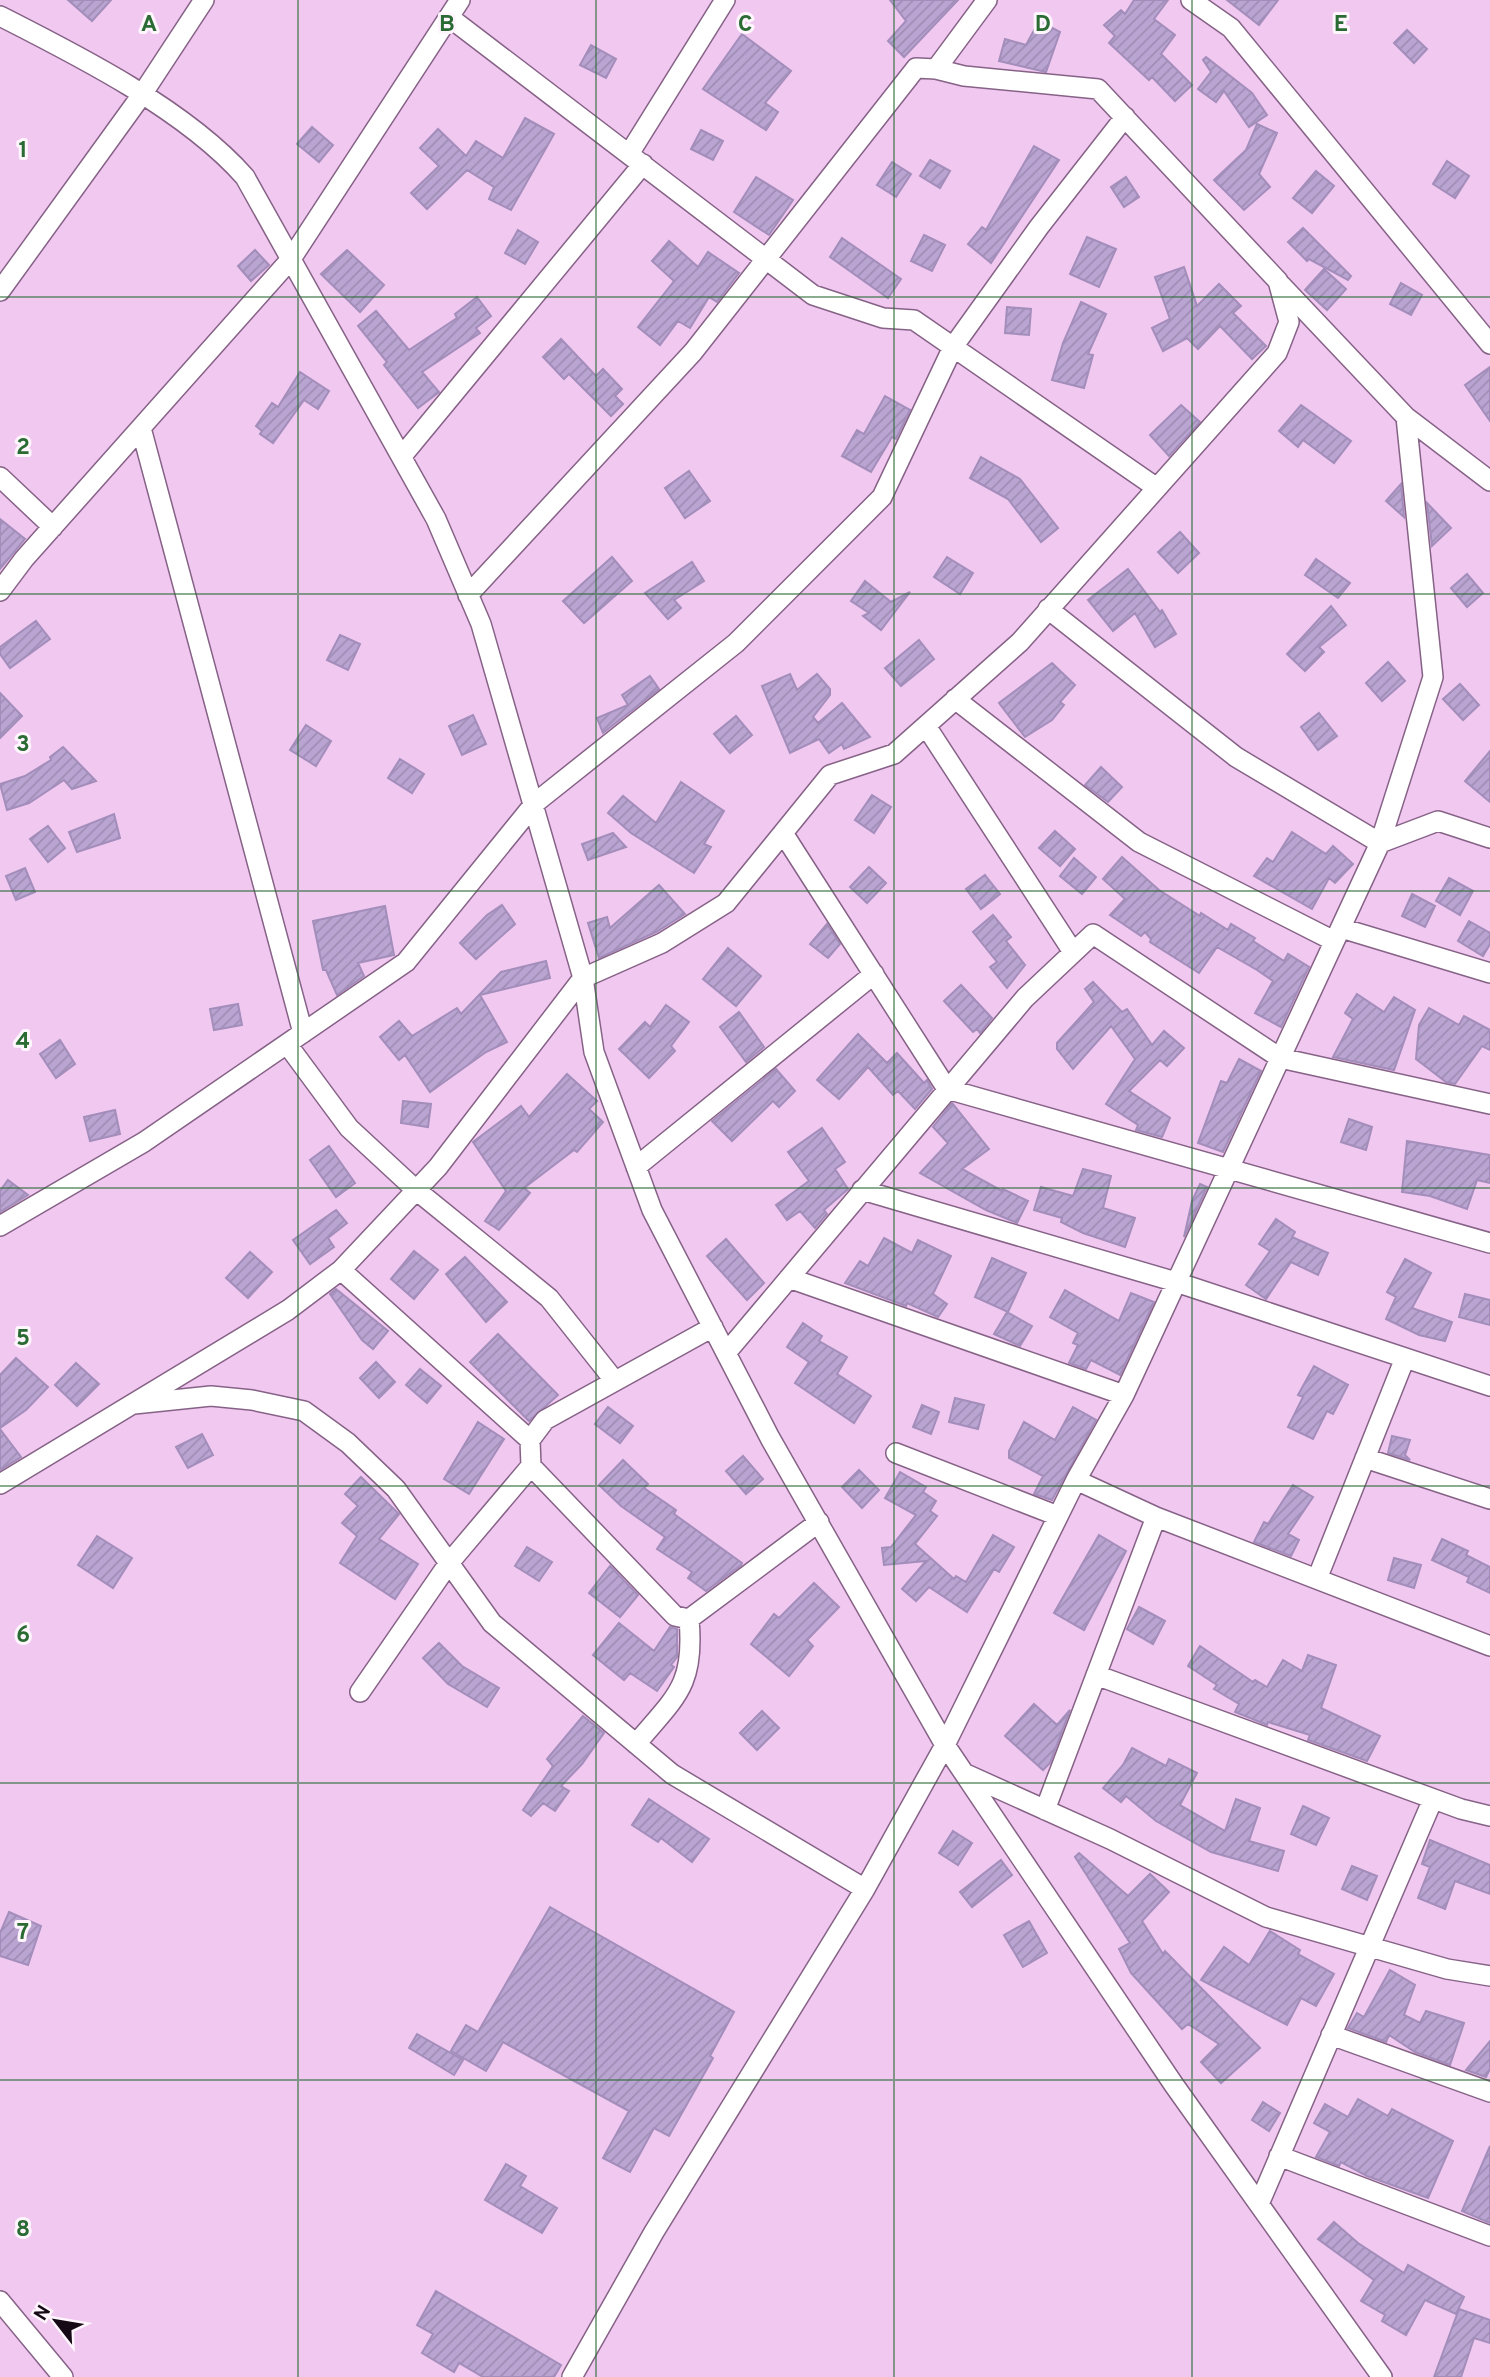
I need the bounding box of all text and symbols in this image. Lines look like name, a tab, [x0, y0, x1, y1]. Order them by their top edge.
text: A	[141, 11, 157, 40]
text: B	[439, 11, 455, 40]
text: C	[738, 11, 752, 40]
text: D	[1035, 11, 1051, 40]
text: E	[1334, 11, 1348, 40]
text: 1	[18, 137, 28, 166]
text: 2	[16, 434, 30, 463]
text: 3	[16, 731, 30, 760]
text: 4	[16, 1028, 30, 1057]
text: 5	[16, 1325, 30, 1354]
text: 6	[16, 1622, 30, 1651]
text: 7	[17, 1919, 29, 1948]
text: 8	[16, 2216, 30, 2245]
north arrow	[21, 2286, 91, 2356]
text: N	[29, 2301, 57, 2325]

